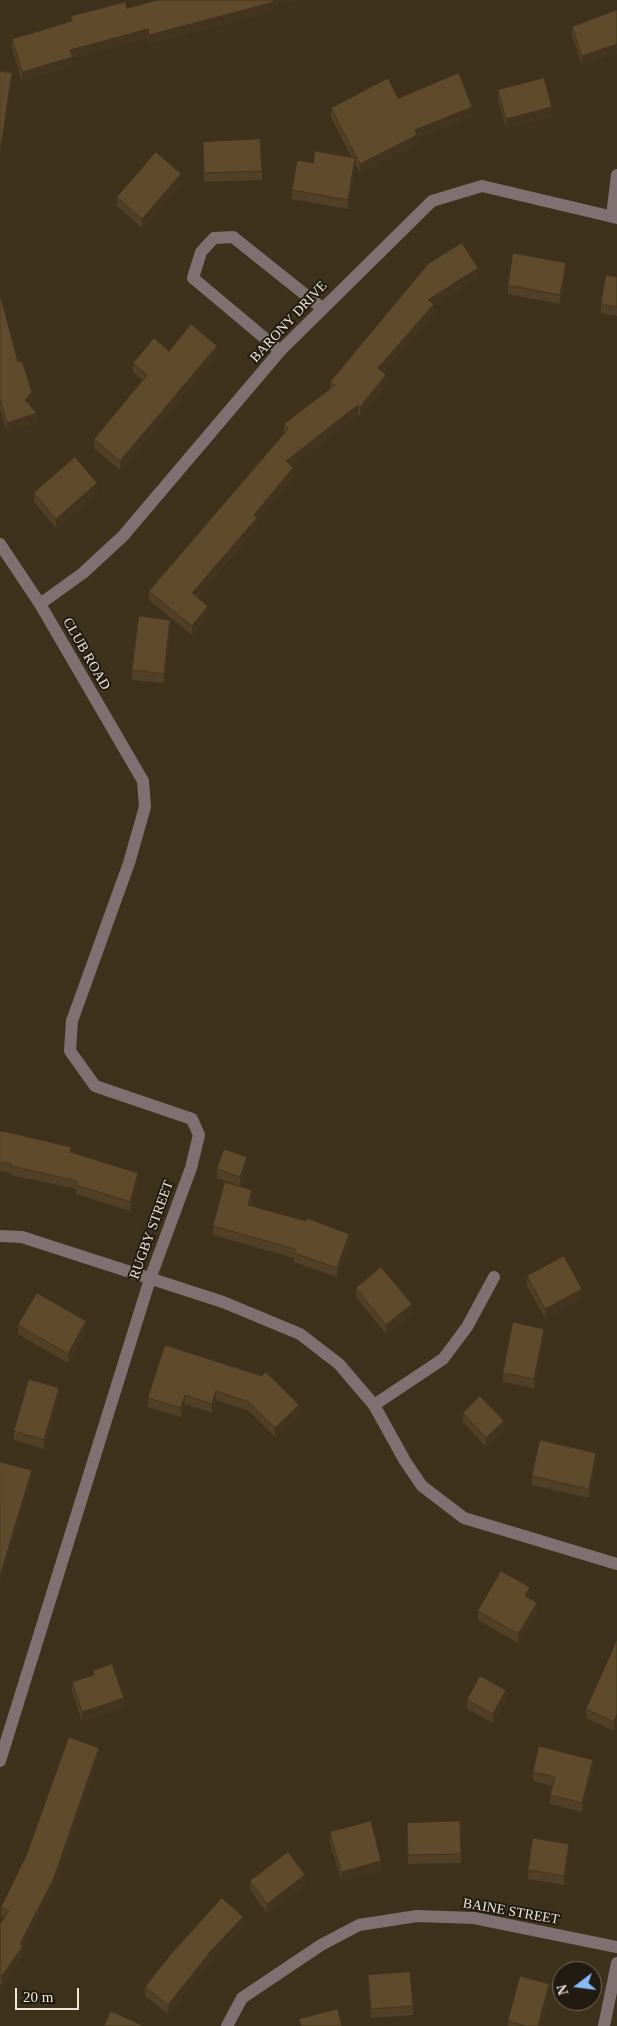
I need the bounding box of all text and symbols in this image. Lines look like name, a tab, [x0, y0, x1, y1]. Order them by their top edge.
street label: BARONY DRIVE	[247, 278, 331, 366]
street label: CLUB ROAD	[59, 615, 113, 693]
street label: RUGBY STREET	[126, 1178, 178, 1282]
street label: BAINE STREET	[461, 1895, 561, 1929]
north arrow	[552, 1961, 602, 2011]
scale bar	[18, 1978, 81, 2010]
text: N	[554, 1983, 572, 1997]
text: 20 m	[23, 1989, 53, 2005]

